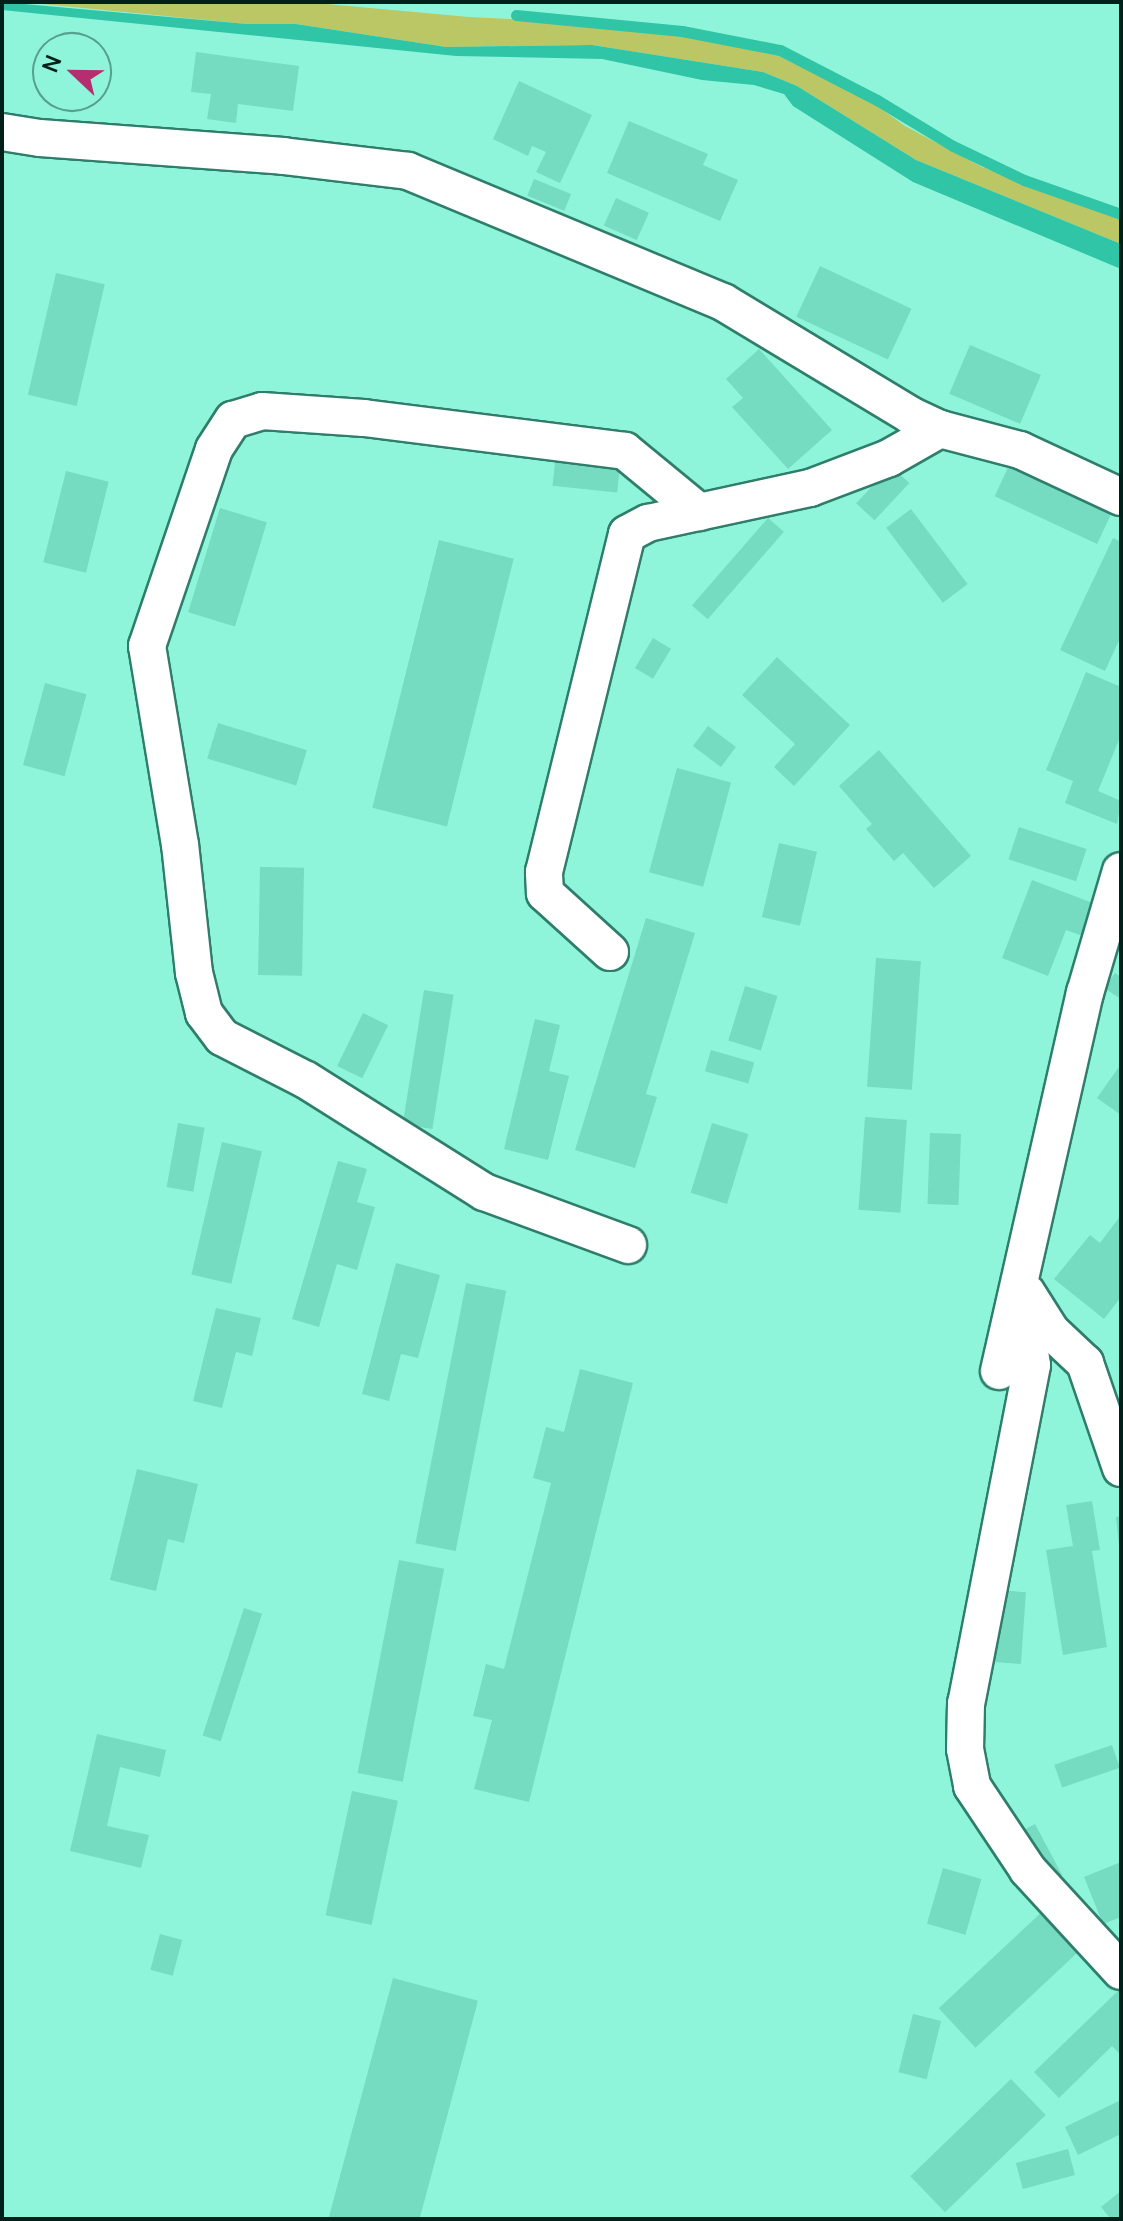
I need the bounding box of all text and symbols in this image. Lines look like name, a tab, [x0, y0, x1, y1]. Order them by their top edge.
north arrow	[32, 32, 112, 112]
text: N	[35, 51, 68, 77]

